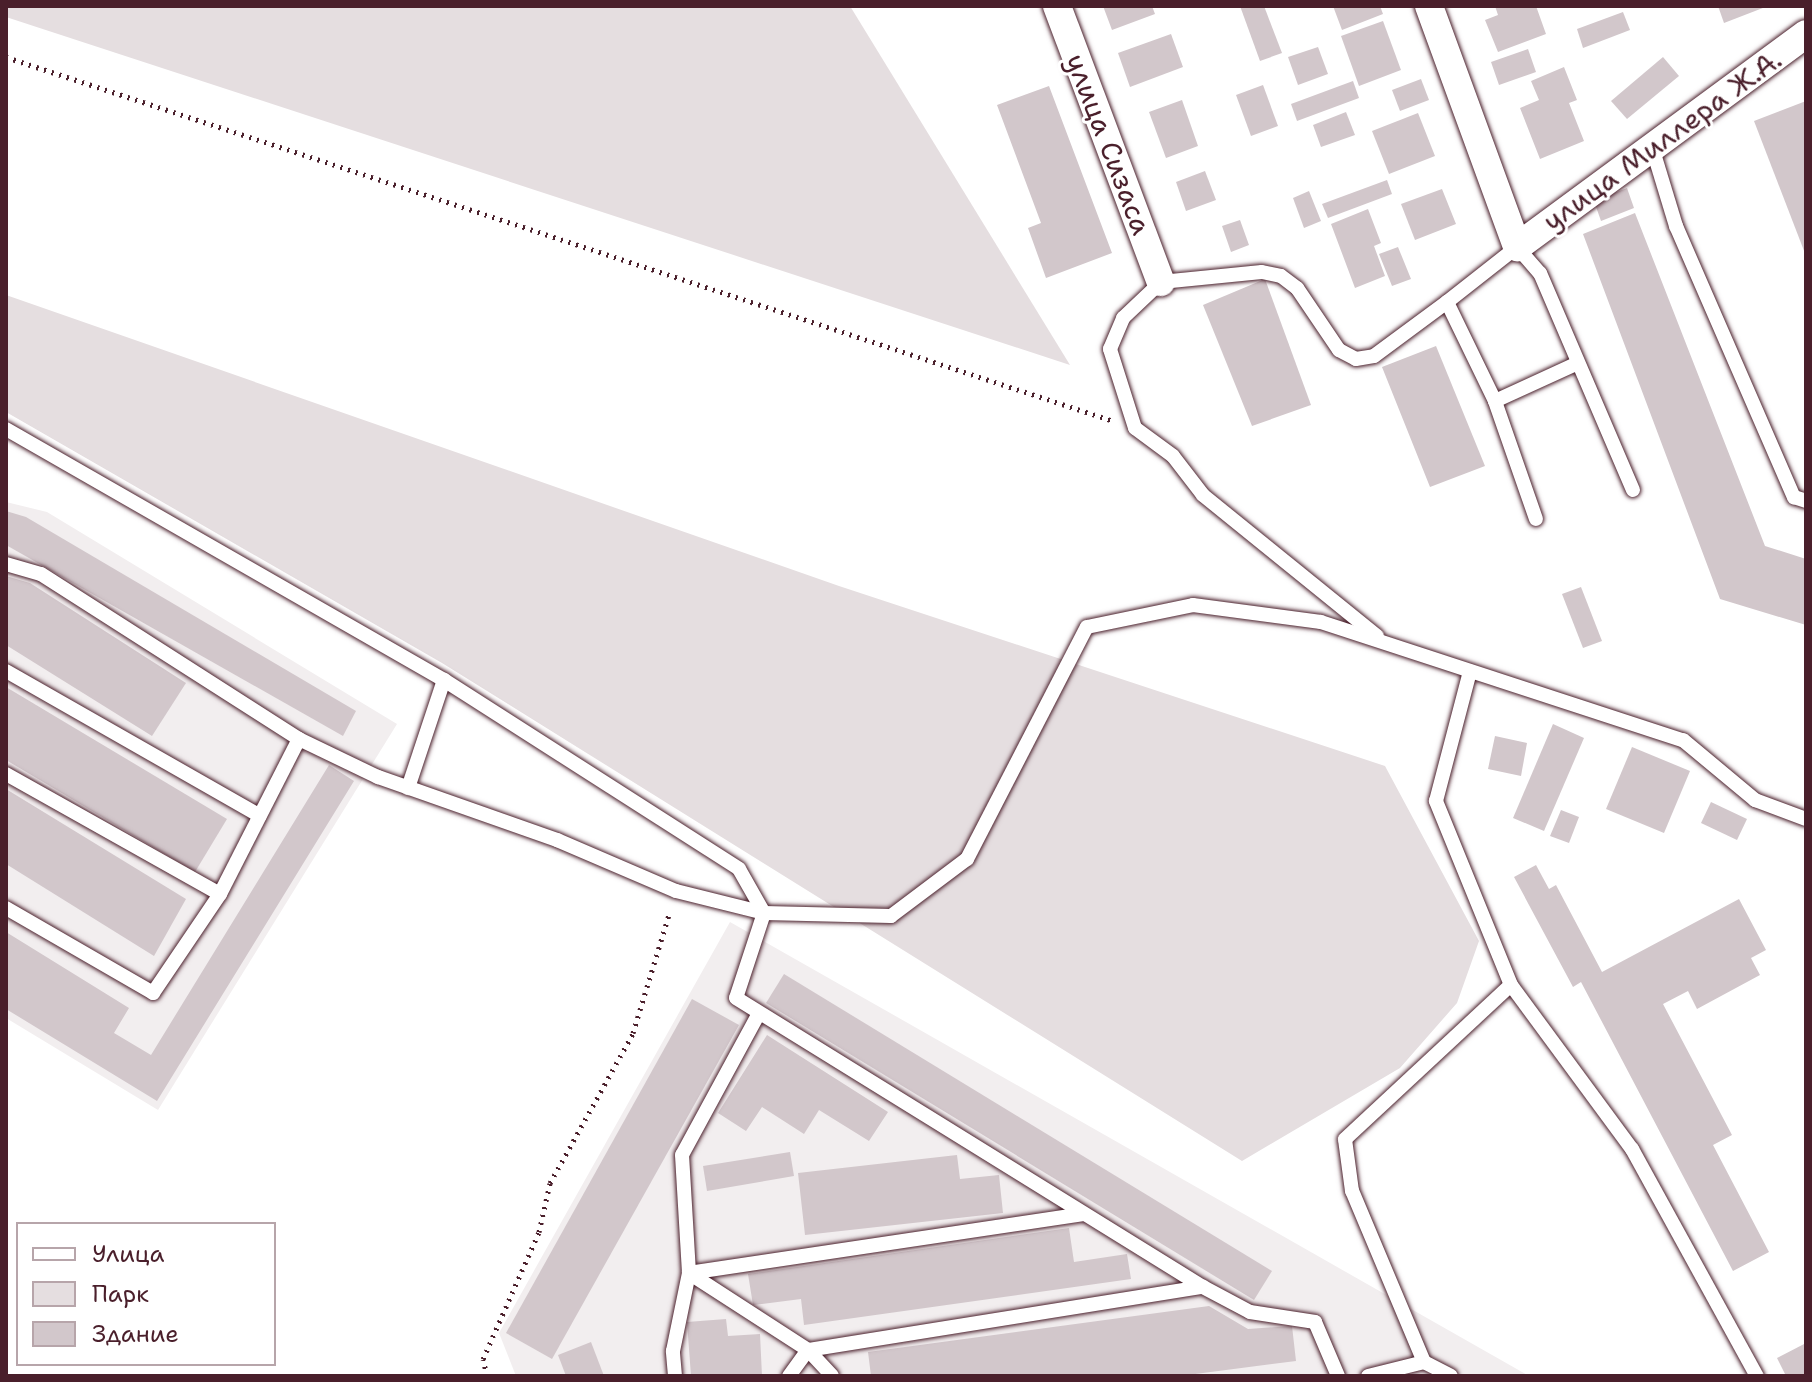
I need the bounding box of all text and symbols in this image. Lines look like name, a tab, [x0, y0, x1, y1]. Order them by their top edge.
street label: улица Миллера Ж.А.	[1536, 42, 1788, 238]
street label: улица Сизаса	[1059, 49, 1159, 239]
legend	[16, 1222, 276, 1366]
text: Улица	[92, 1238, 165, 1270]
text: Парк	[92, 1278, 149, 1310]
text: Здание	[92, 1318, 179, 1350]

